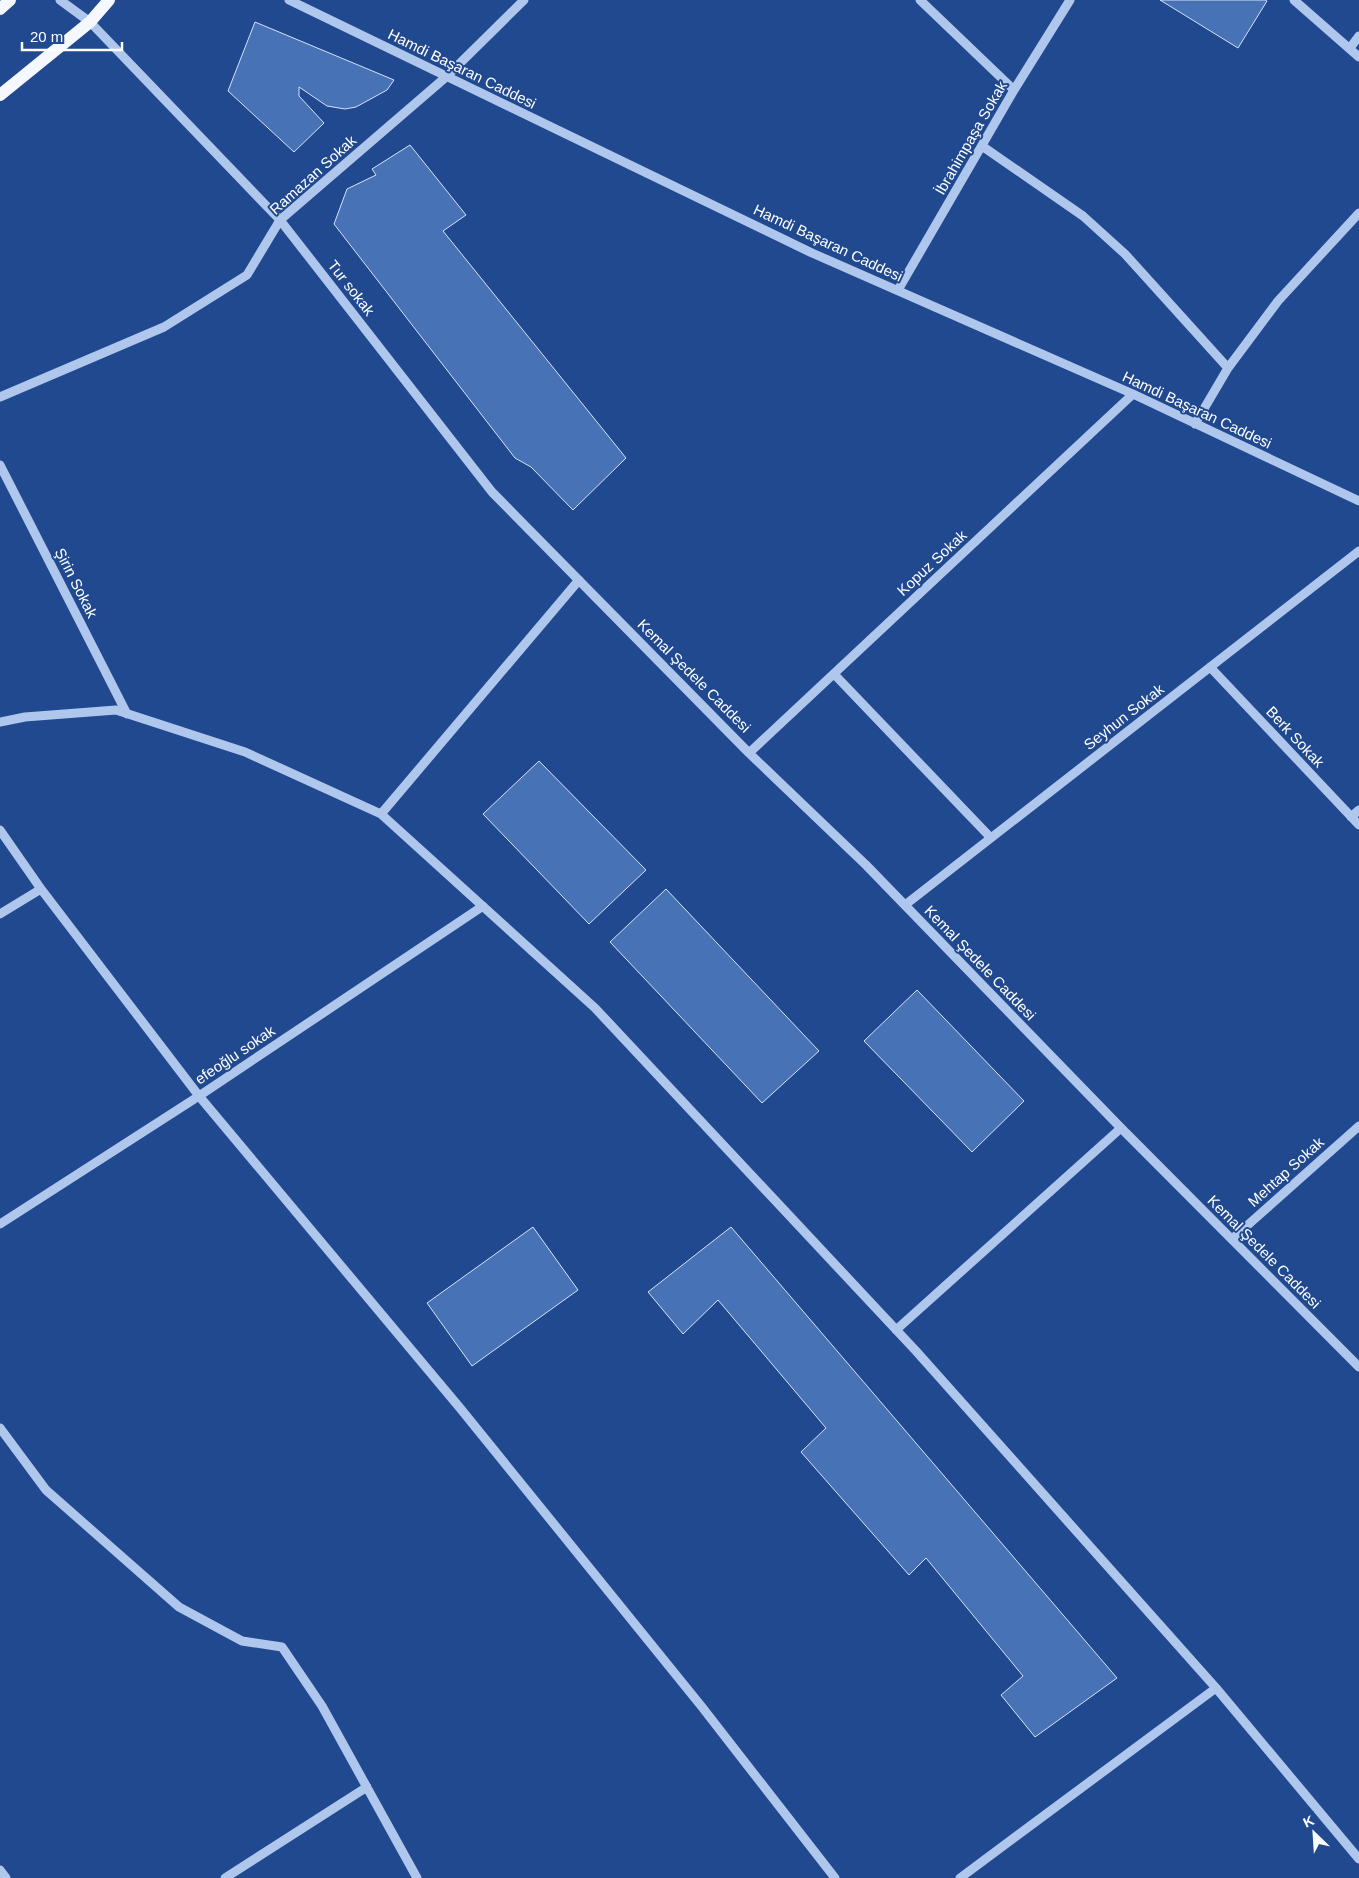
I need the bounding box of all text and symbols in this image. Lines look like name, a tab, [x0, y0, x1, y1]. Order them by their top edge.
scale bar	[22, 20, 122, 52]
street label: Hamdi Başaran Caddesi	[385, 25, 539, 112]
text: 20 m	[30, 28, 63, 45]
street label: İbrahimpaşa Sokak	[931, 77, 1010, 198]
street label: Ramazan Sokak	[266, 131, 360, 218]
street label: Hamdi Başaran Caddesi	[751, 200, 905, 285]
street label: Tur sokak	[325, 257, 378, 319]
street label: Hamdi Başaran Caddesi	[1120, 367, 1274, 452]
street label: Kopuz Sokak	[894, 526, 970, 599]
street label: Şirin Sokak	[52, 545, 101, 621]
street label: Kemal Şedele Caddesi	[634, 616, 754, 736]
street label: Seyhun Sokak	[1080, 680, 1167, 753]
street label: Berk Sokak	[1263, 703, 1328, 771]
street label: Kemal Şedele Caddesi	[921, 902, 1039, 1023]
street label: efeoğlu sokak	[192, 1021, 278, 1088]
street label: Mehtap Sokak	[1244, 1133, 1327, 1210]
street label: Kemal Şedele Caddesi	[1204, 1192, 1324, 1312]
north arrow	[1289, 1808, 1339, 1858]
text: K	[1301, 1812, 1316, 1831]

